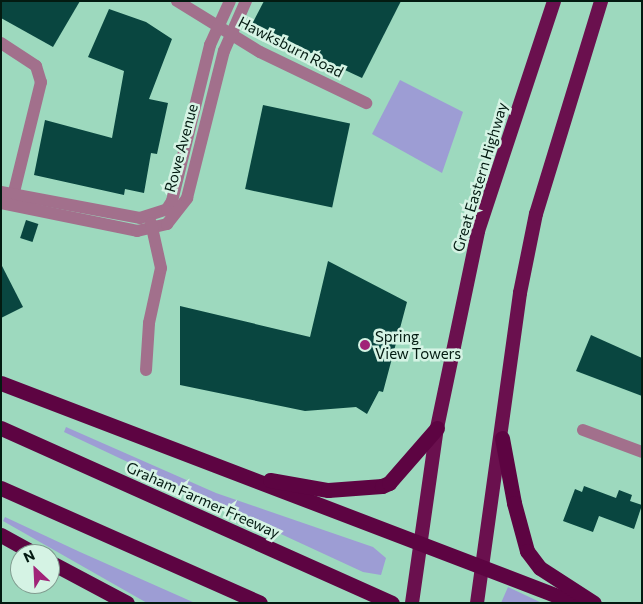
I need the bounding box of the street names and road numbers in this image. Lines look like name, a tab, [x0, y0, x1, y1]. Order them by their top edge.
street label: Hawksburn Road	[235, 13, 347, 81]
street label: Great Eastern Highway	[449, 100, 511, 254]
street label: Rowe Avenue	[161, 102, 201, 194]
street label: Graham Farmer Freeway	[123, 458, 283, 542]

